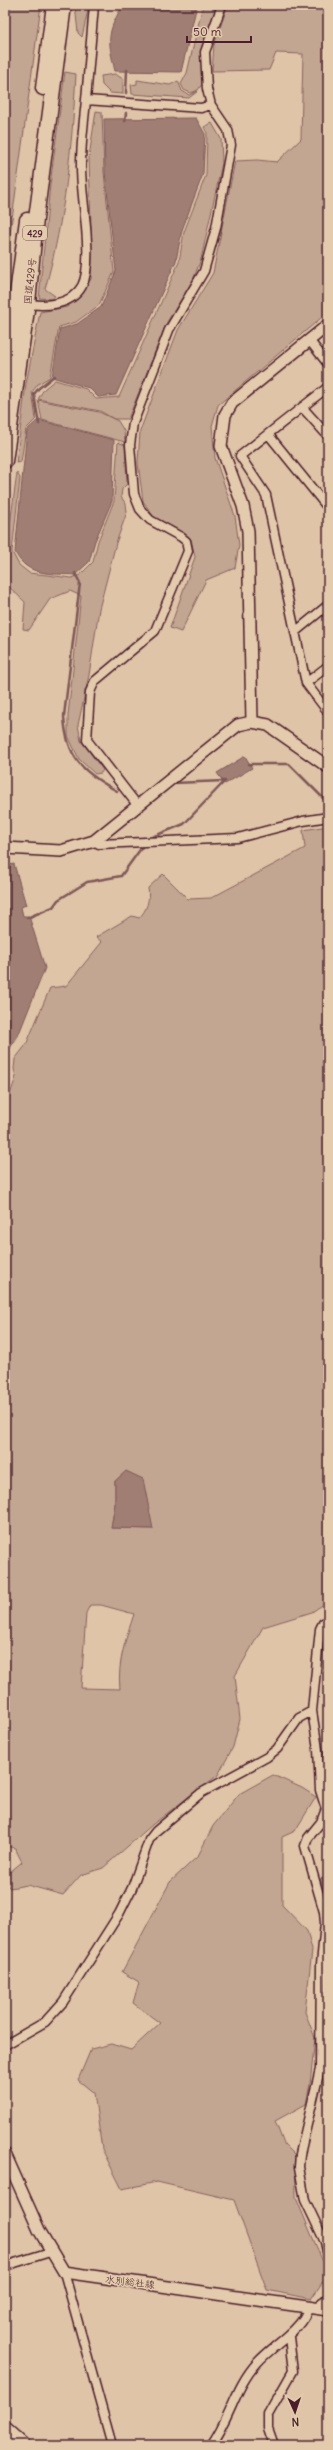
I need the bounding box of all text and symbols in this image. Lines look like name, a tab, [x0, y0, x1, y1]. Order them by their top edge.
scale bar	[187, 18, 251, 44]
text: 50 m	[193, 24, 222, 39]
road number: 429	[23, 226, 47, 240]
street label: 国道429号	[21, 257, 39, 305]
street label: 水別総社線	[104, 2273, 156, 2291]
north arrow	[275, 2392, 315, 2432]
text: N	[291, 2415, 300, 2429]

